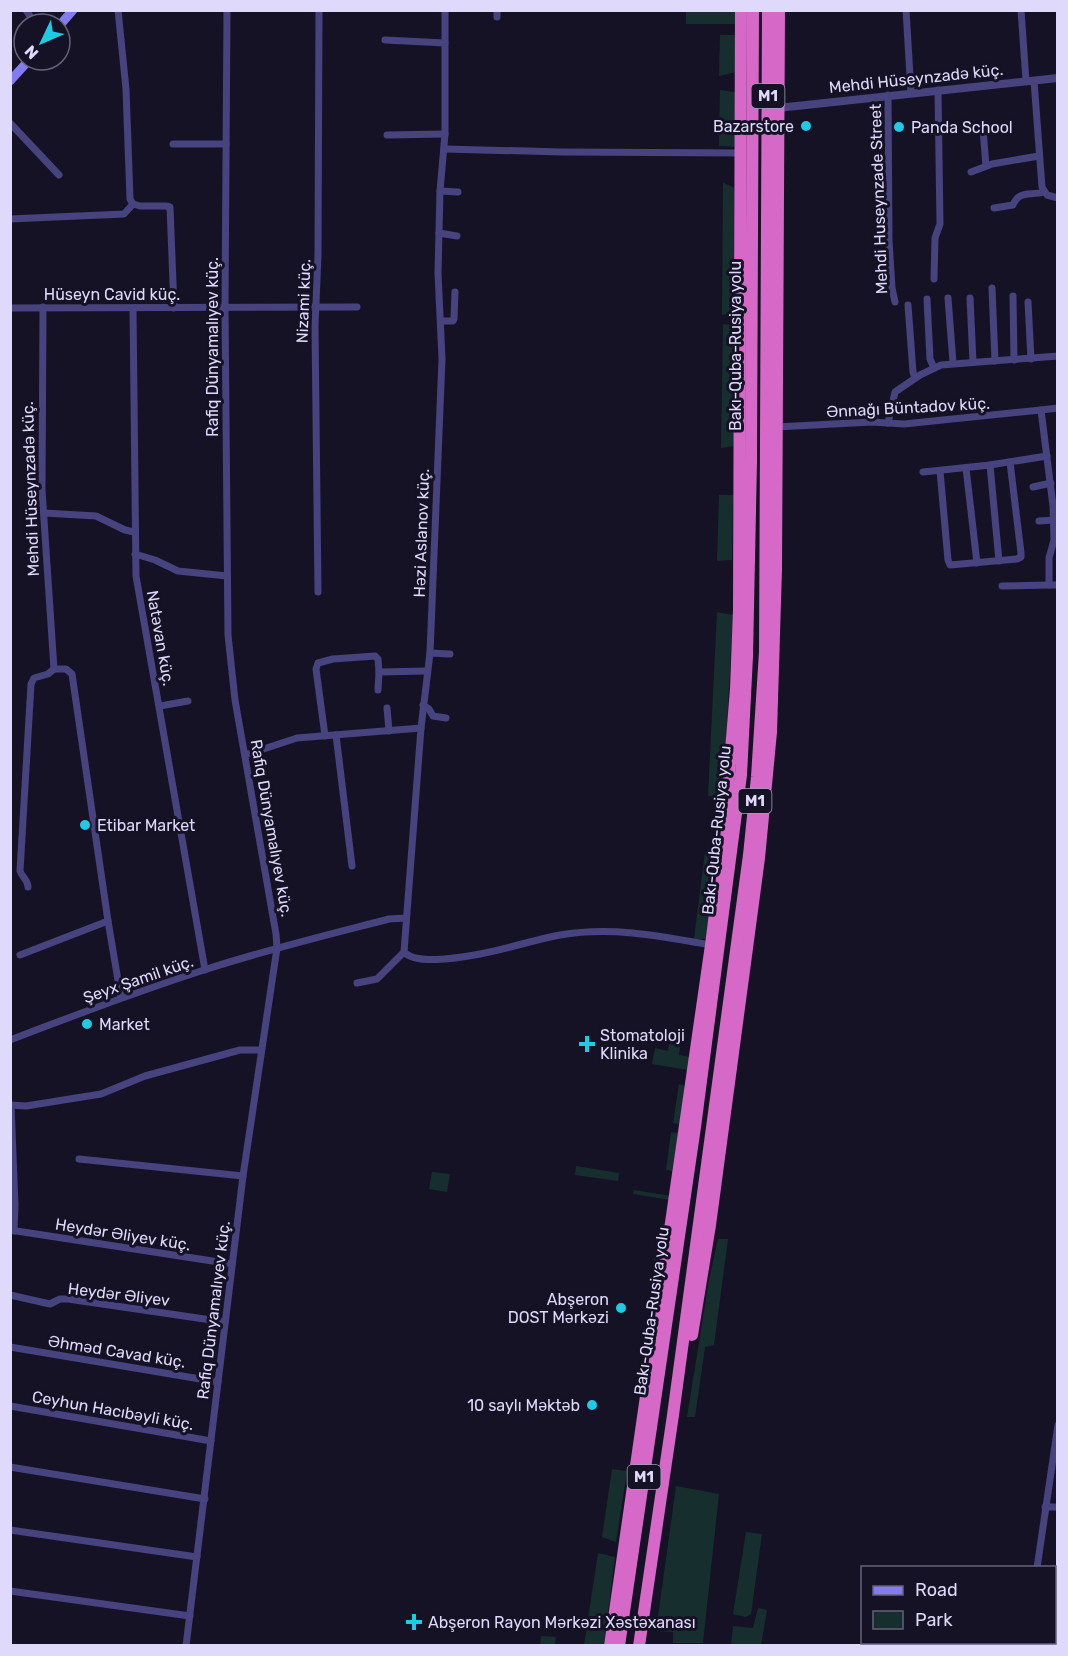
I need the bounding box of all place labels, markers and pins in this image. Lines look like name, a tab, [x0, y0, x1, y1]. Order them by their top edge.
place label: Bazarstore	[713, 117, 794, 136]
place label: Panda School	[911, 118, 1013, 137]
marker: Bazarstore	[799, 119, 813, 133]
marker: Panda School	[892, 120, 906, 134]
place label: Etibar Market	[97, 816, 195, 835]
marker: Etibar Market	[78, 818, 92, 832]
place label: Market	[99, 1015, 150, 1034]
marker: Market	[80, 1017, 94, 1031]
place label: Stomatoloji Klinika	[600, 1026, 685, 1063]
marker: Stomatoloji Klinika	[578, 1035, 596, 1053]
place label: Abşeron DOST Mərkəzi	[508, 1290, 609, 1327]
marker: Abşeron DOST Mərkəzi	[614, 1301, 628, 1315]
place label: 10 saylı Məktəb	[467, 1396, 580, 1415]
marker: 10 saylı Məktəb	[585, 1398, 599, 1412]
marker: Abşeron Rayon Mərkəzi Xəstəxanası	[405, 1613, 423, 1631]
place label: Abşeron Rayon Mərkəzi Xəstəxanası	[428, 1613, 696, 1632]

